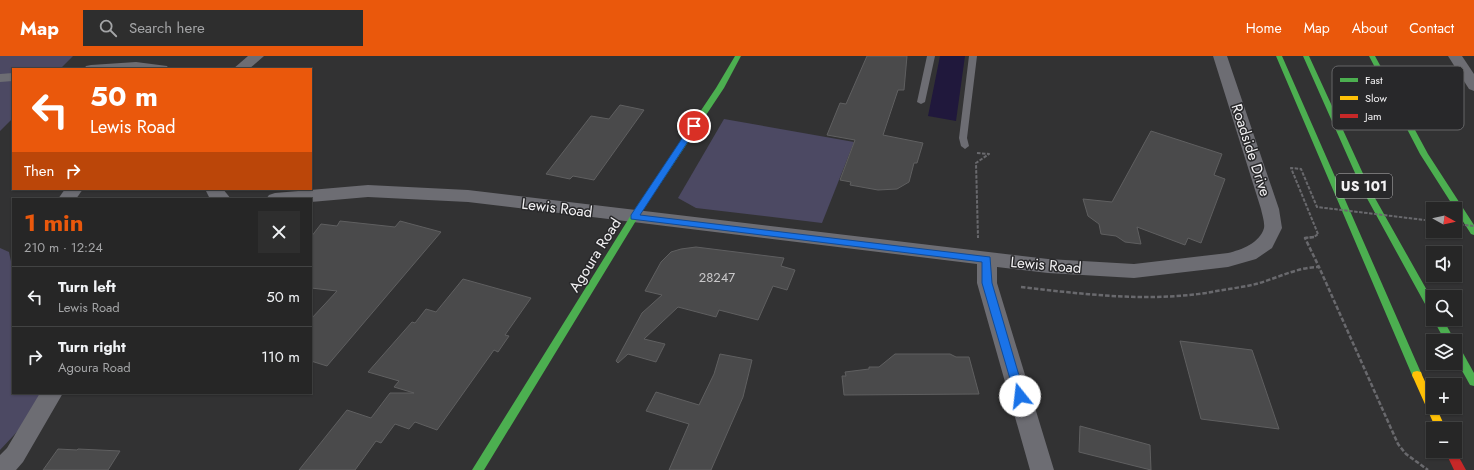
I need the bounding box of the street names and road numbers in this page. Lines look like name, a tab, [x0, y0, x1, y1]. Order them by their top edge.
street label: Roadside Drive	[1226, 101, 1276, 200]
road number: US 101	[1336, 174, 1392, 198]
street label: Lewis Road	[520, 193, 594, 223]
street label: Agoura Road	[563, 214, 627, 296]
street label: Lewis Road	[1010, 251, 1082, 279]

